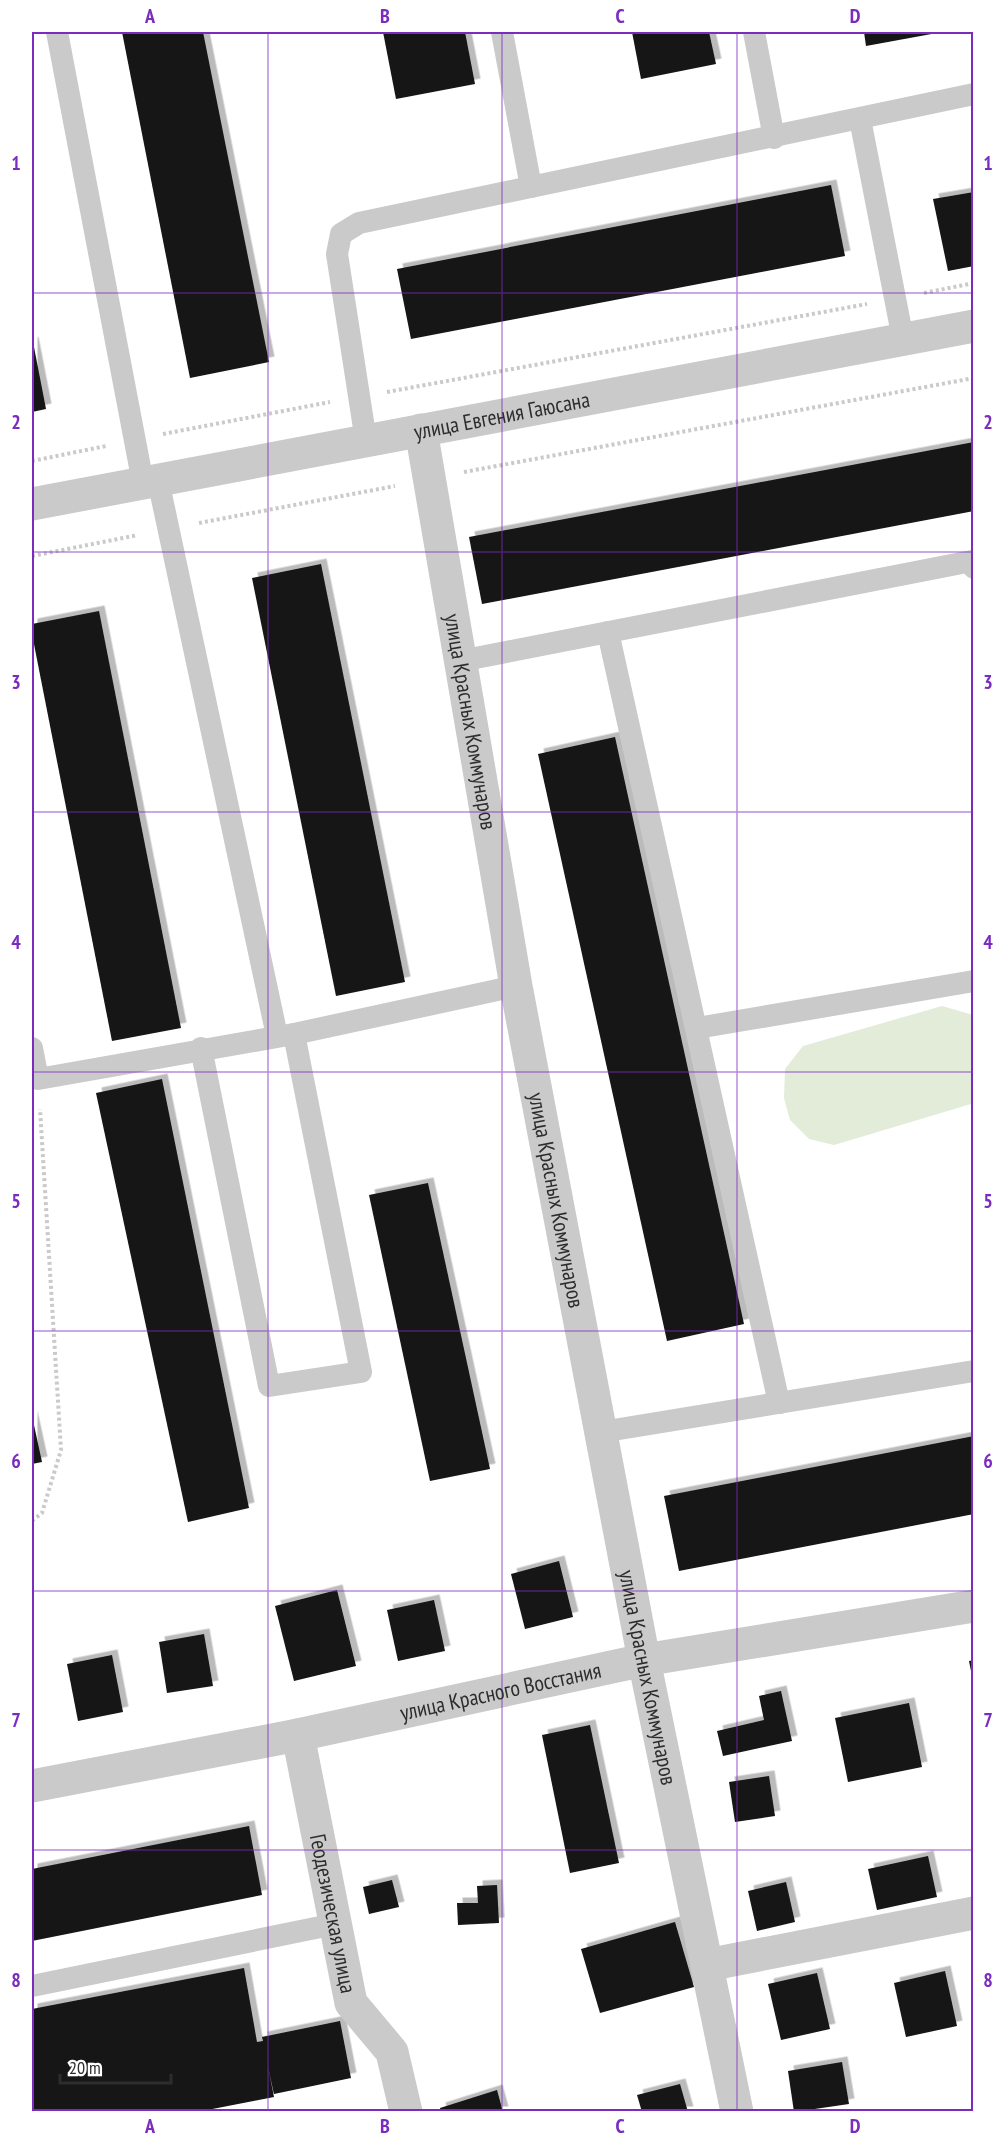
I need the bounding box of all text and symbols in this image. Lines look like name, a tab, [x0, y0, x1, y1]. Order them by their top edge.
text: A	[144, 3, 156, 29]
text: B	[380, 3, 390, 29]
text: C	[615, 3, 625, 29]
text: D	[850, 3, 861, 29]
text: 1	[11, 150, 21, 176]
text: 1	[983, 150, 993, 176]
street label: улица Евгения Гаюсана	[411, 385, 592, 446]
text: 2	[11, 409, 21, 435]
text: 2	[983, 409, 993, 435]
street label: улица Красных Коммунаров	[439, 612, 503, 832]
text: 3	[11, 669, 21, 695]
text: 3	[983, 669, 993, 695]
text: 4	[11, 929, 21, 955]
text: 4	[983, 929, 993, 955]
street label: улица Красных Коммунаров	[523, 1090, 591, 1310]
text: 5	[11, 1188, 21, 1214]
text: 5	[983, 1188, 993, 1214]
text: 6	[11, 1448, 21, 1474]
text: 6	[983, 1448, 993, 1474]
street label: улица Красных Коммунаров	[613, 1568, 683, 1788]
street label: улица Красного Восстания	[397, 1656, 604, 1727]
text: 7	[11, 1707, 21, 1733]
text: 7	[983, 1707, 993, 1733]
street label: Геодезическая улица	[304, 1832, 363, 1996]
text: 8	[11, 1967, 21, 1993]
text: 8	[983, 1967, 993, 1993]
scale bar	[60, 2047, 171, 2085]
text: 20 m	[69, 2056, 101, 2079]
text: A	[144, 2113, 156, 2139]
text: B	[380, 2113, 390, 2139]
text: C	[615, 2113, 625, 2139]
text: D	[850, 2113, 861, 2139]

